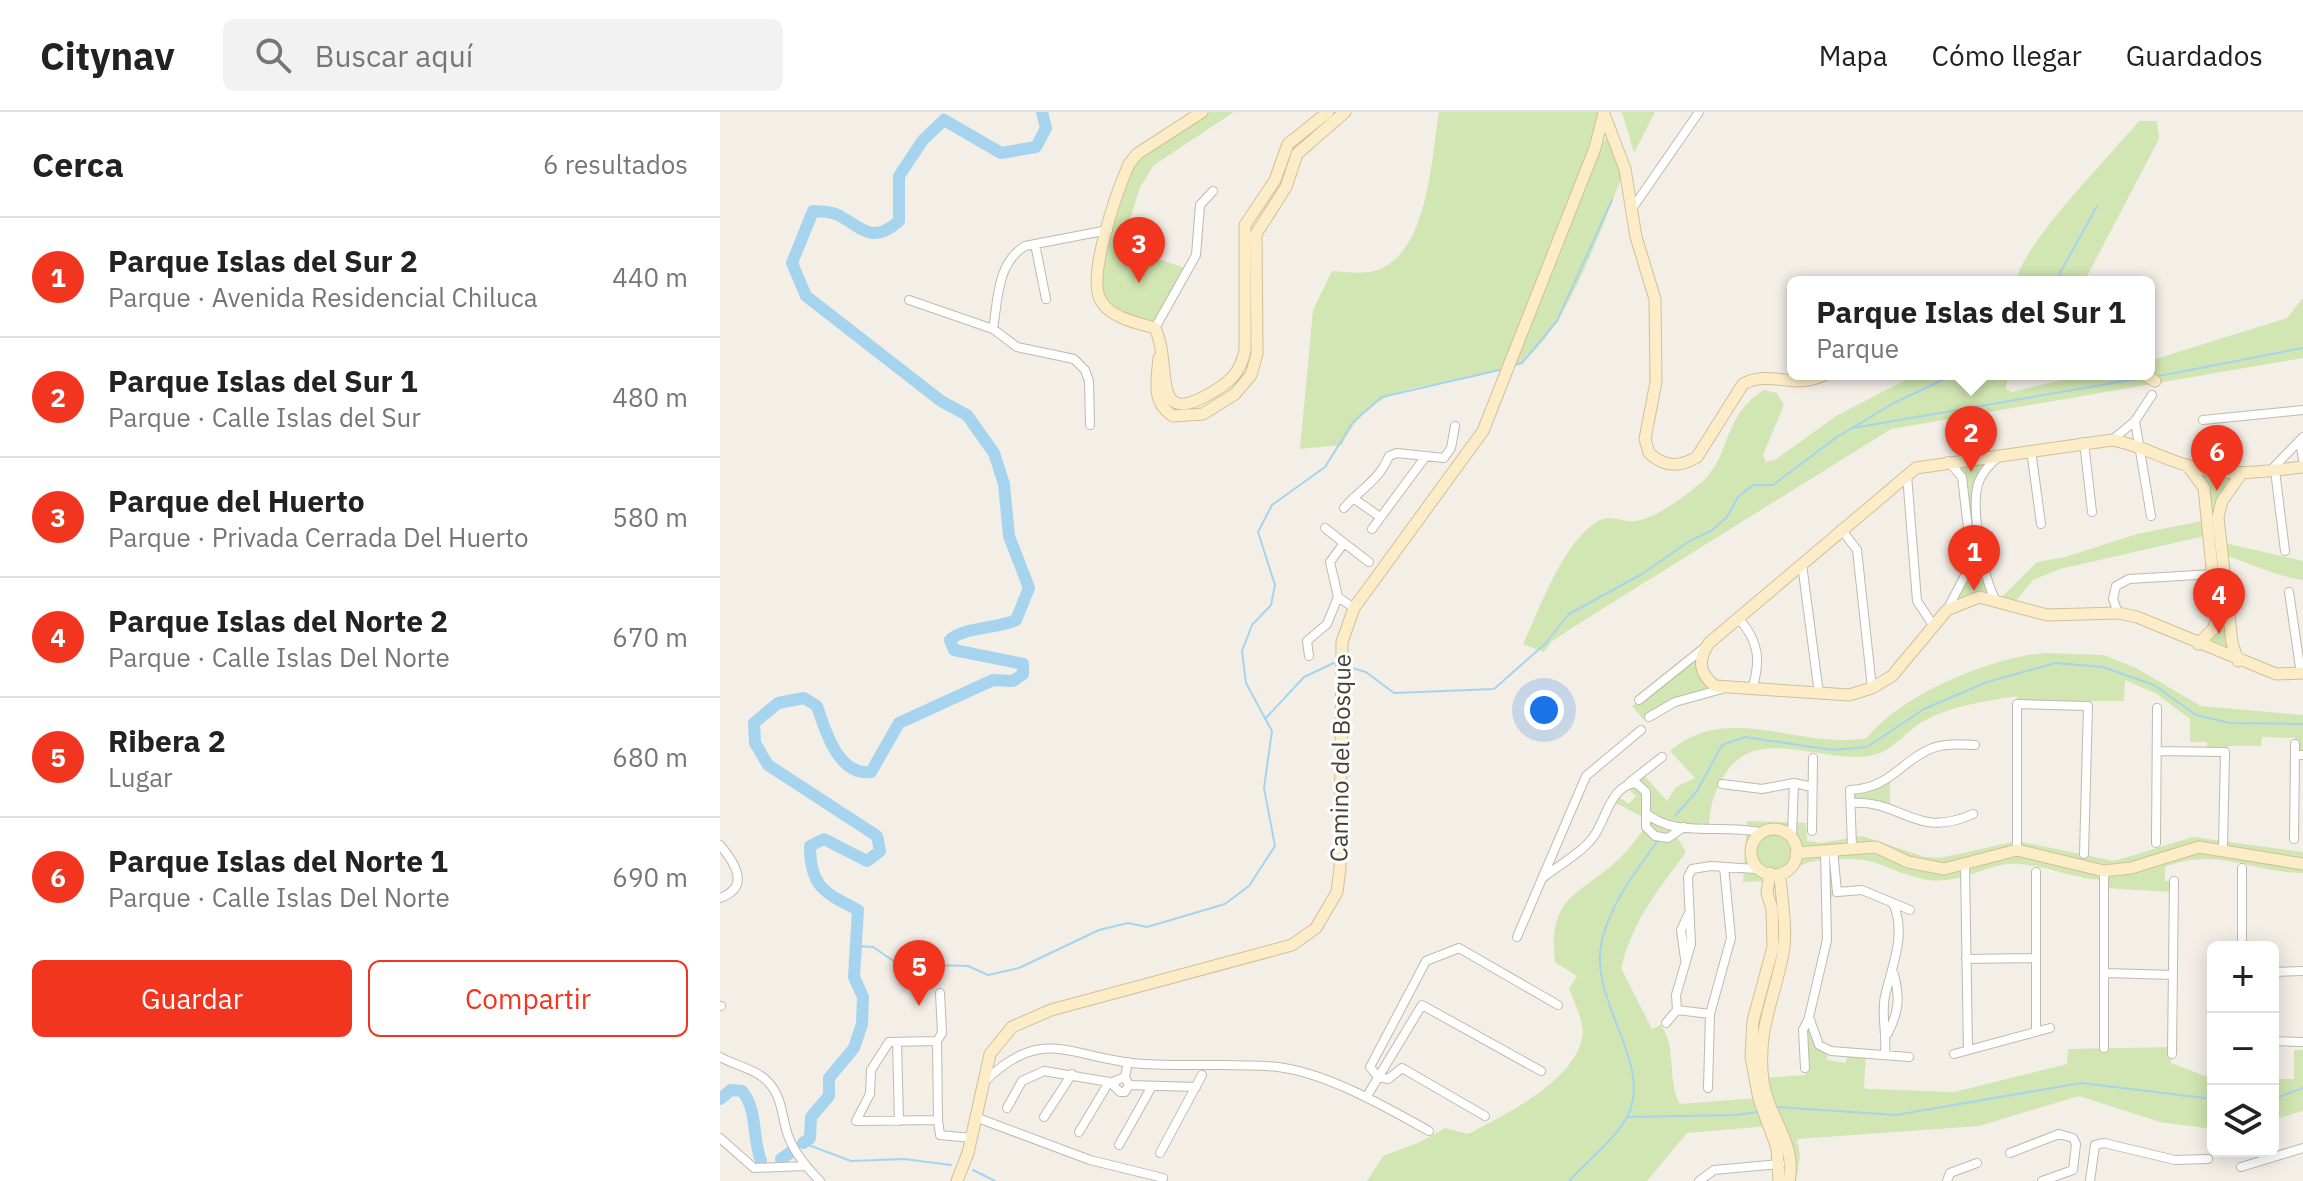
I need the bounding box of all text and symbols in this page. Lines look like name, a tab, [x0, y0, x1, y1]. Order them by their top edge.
search box	[223, 19, 783, 91]
text: Citynav	[40, 31, 175, 80]
icon: search	[251, 33, 295, 77]
text: Buscar aquí	[315, 36, 473, 75]
text: Mapa	[1819, 37, 1888, 74]
text: Cómo llegar	[1932, 37, 2082, 74]
text: Guardados	[2126, 37, 2263, 74]
text: Cerca	[32, 142, 124, 186]
text: 6 resultados	[543, 147, 688, 181]
pin: 3	[1113, 217, 1165, 283]
text: Parque Islas del Sur 2	[108, 241, 418, 280]
text: 1	[50, 260, 66, 294]
text: 440 m	[612, 260, 688, 294]
popup	[1787, 276, 2155, 380]
text: Parque · Avenida Residencial Chiluca	[108, 280, 538, 314]
text: Parque Islas del Sur 1	[1816, 292, 2126, 331]
text: Parque	[1816, 331, 1899, 365]
text: Parque Islas del Sur 1	[108, 361, 418, 400]
text: 2	[50, 380, 66, 414]
text: 480 m	[612, 380, 688, 414]
text: Parque · Calle Islas del Sur	[108, 400, 421, 434]
pin: 2	[1945, 406, 1997, 472]
pin: 6	[2191, 425, 2243, 491]
text: Parque del Huerto	[108, 481, 365, 520]
text: 3	[50, 500, 66, 534]
text: 580 m	[612, 500, 688, 534]
text: Parque · Privada Cerrada Del Huerto	[108, 520, 529, 554]
pin: 1	[1948, 525, 2000, 591]
pin: 4	[2193, 568, 2245, 634]
text: Parque Islas del Norte 2	[108, 601, 448, 640]
text: 4	[50, 620, 66, 654]
text: 670 m	[612, 620, 688, 654]
text: Parque · Calle Islas Del Norte	[108, 640, 450, 674]
street label: Camino del Bosque	[1322, 654, 1358, 862]
your location	[1524, 690, 1564, 730]
text: Ribera 2	[108, 721, 226, 760]
text: 5	[50, 740, 66, 774]
text: 680 m	[612, 740, 688, 774]
text: Lugar	[108, 760, 173, 794]
text: Parque Islas del Norte 1	[108, 841, 448, 880]
text: 6	[50, 860, 66, 894]
text: 690 m	[612, 860, 688, 894]
text: Parque · Calle Islas Del Norte	[108, 880, 450, 914]
pin: 5	[893, 940, 945, 1006]
map controls	[2207, 941, 2279, 1157]
button: +	[2207, 941, 2279, 1013]
button: Guardar	[32, 960, 352, 1037]
button: Compartir	[368, 960, 688, 1037]
button: −	[2207, 1013, 2279, 1085]
button: layers	[2207, 1085, 2279, 1157]

